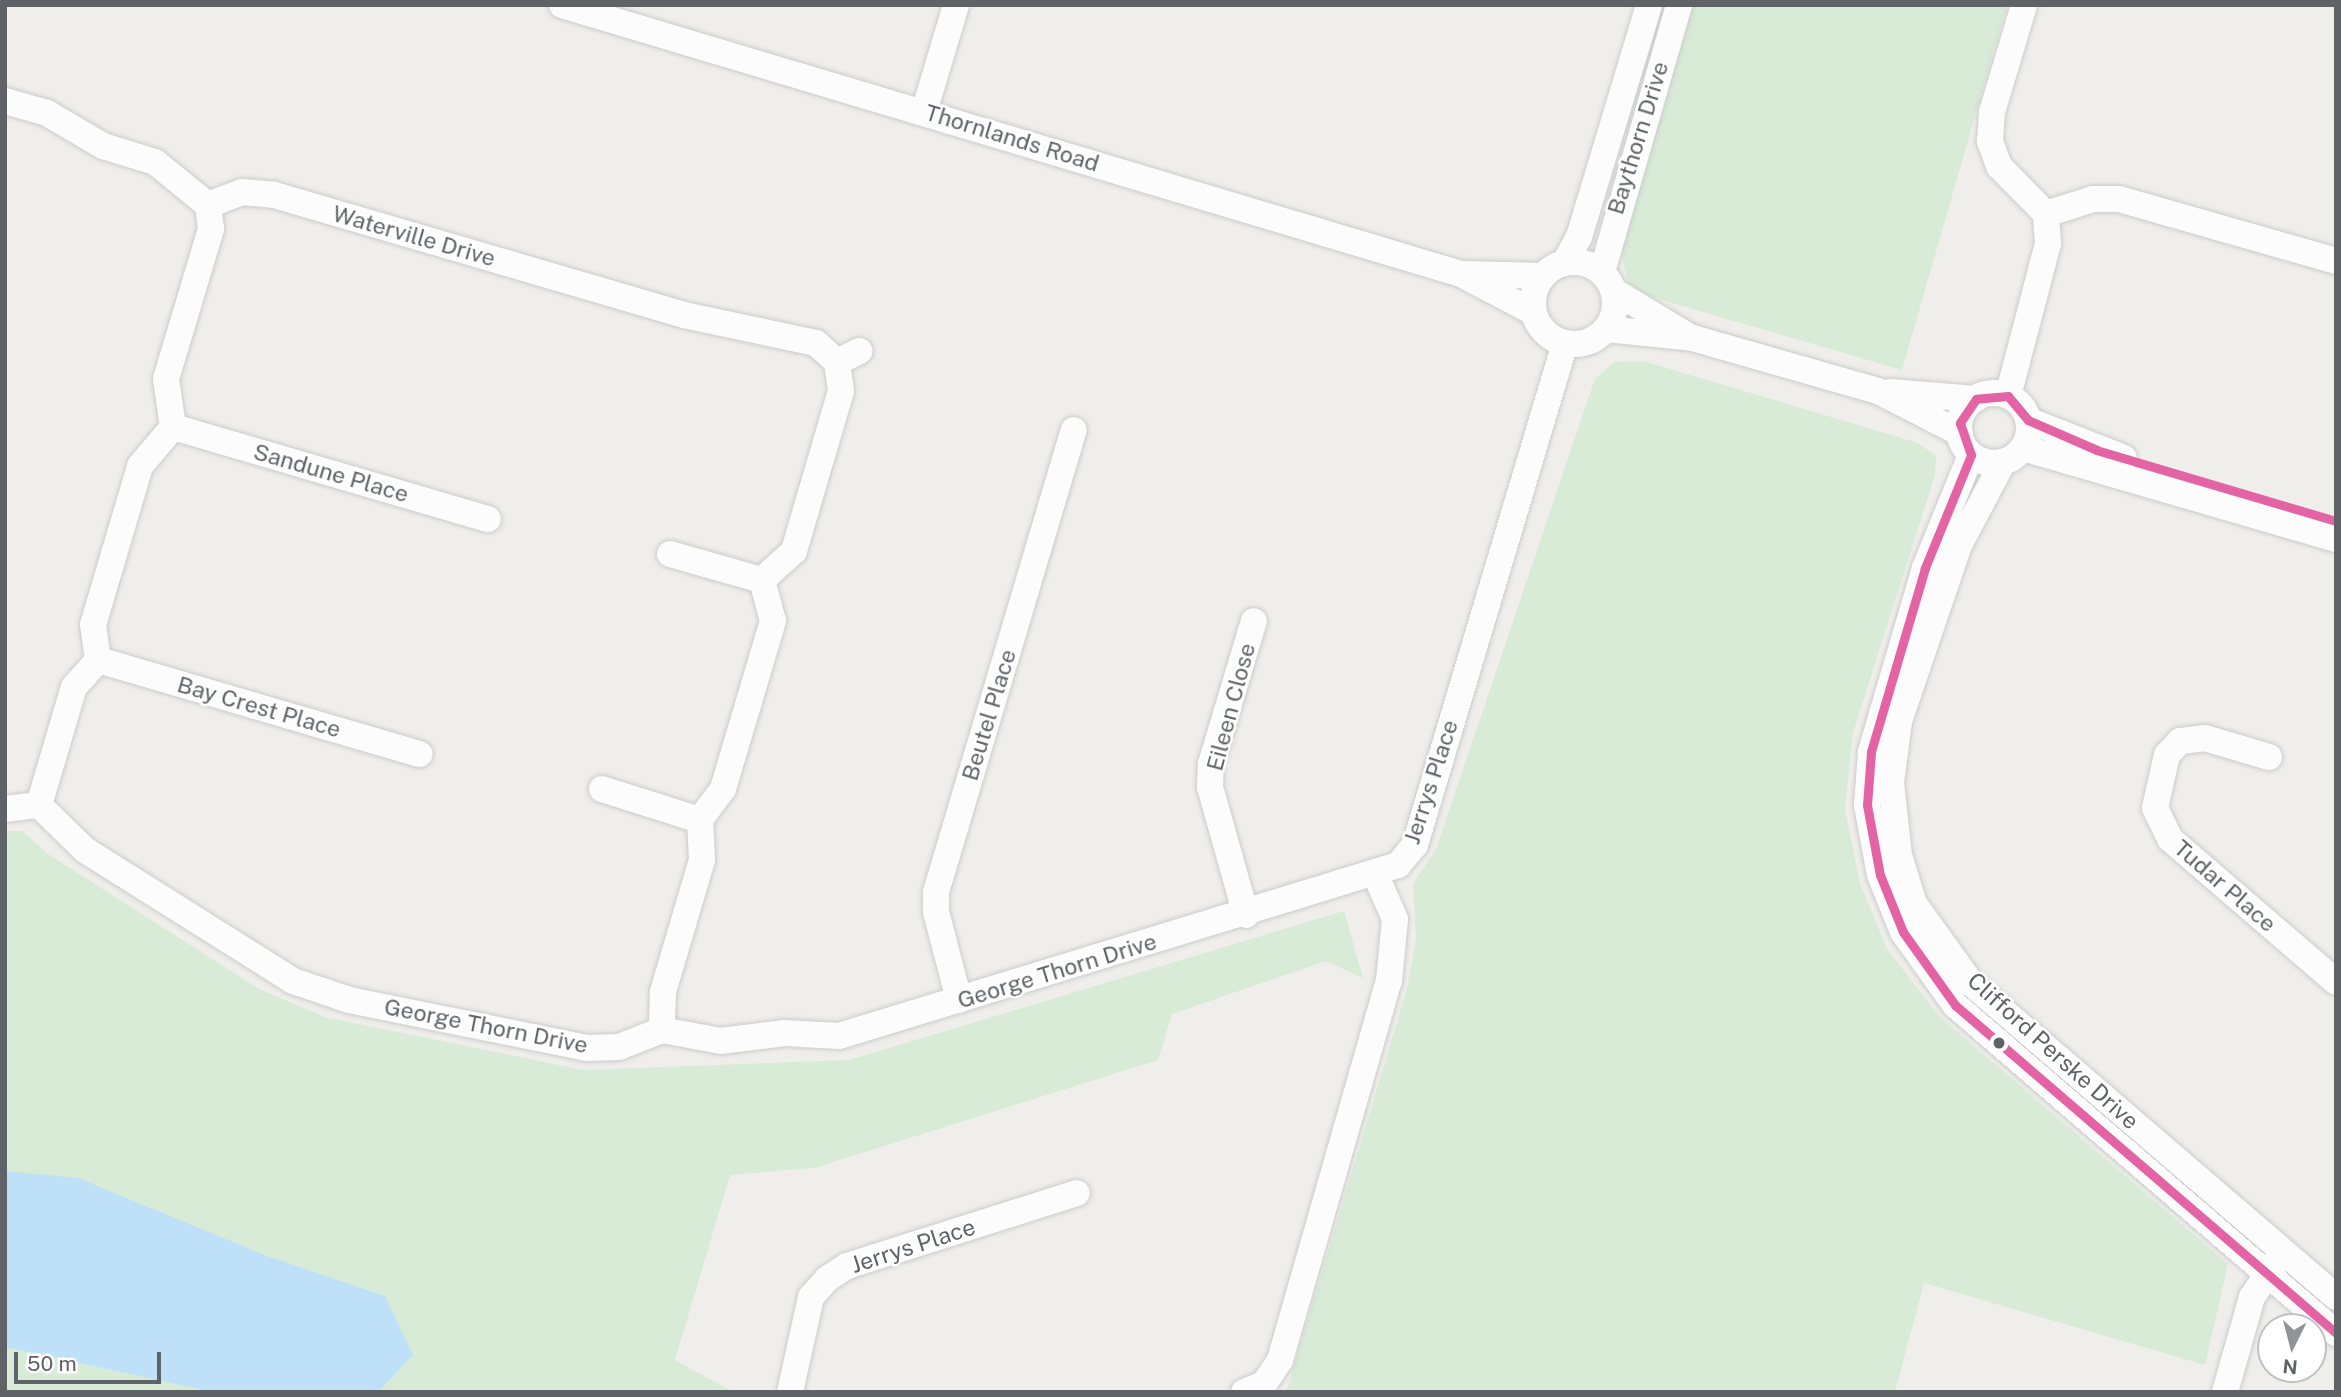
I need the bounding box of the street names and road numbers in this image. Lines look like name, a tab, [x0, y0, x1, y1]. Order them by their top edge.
street label: Baythorn Drive	[1602, 58, 1674, 218]
street label: Thornlands Road	[922, 98, 1102, 178]
street label: Waterville Drive	[329, 200, 499, 272]
street label: Sandune Place	[250, 438, 412, 508]
street label: Eileen Close	[1201, 640, 1261, 774]
street label: Beutel Place	[956, 646, 1022, 784]
street label: Bay Crest Place	[174, 670, 344, 744]
street label: Jerrys Place	[1398, 716, 1464, 848]
street label: Tudar Place	[2168, 834, 2282, 938]
street label: George Thorn Drive	[954, 928, 1160, 1014]
street label: Clifford Perske Drive	[1962, 967, 2144, 1135]
street label: George Thorn Drive	[382, 993, 590, 1059]
street label: Jerrys Place	[847, 1213, 979, 1279]

